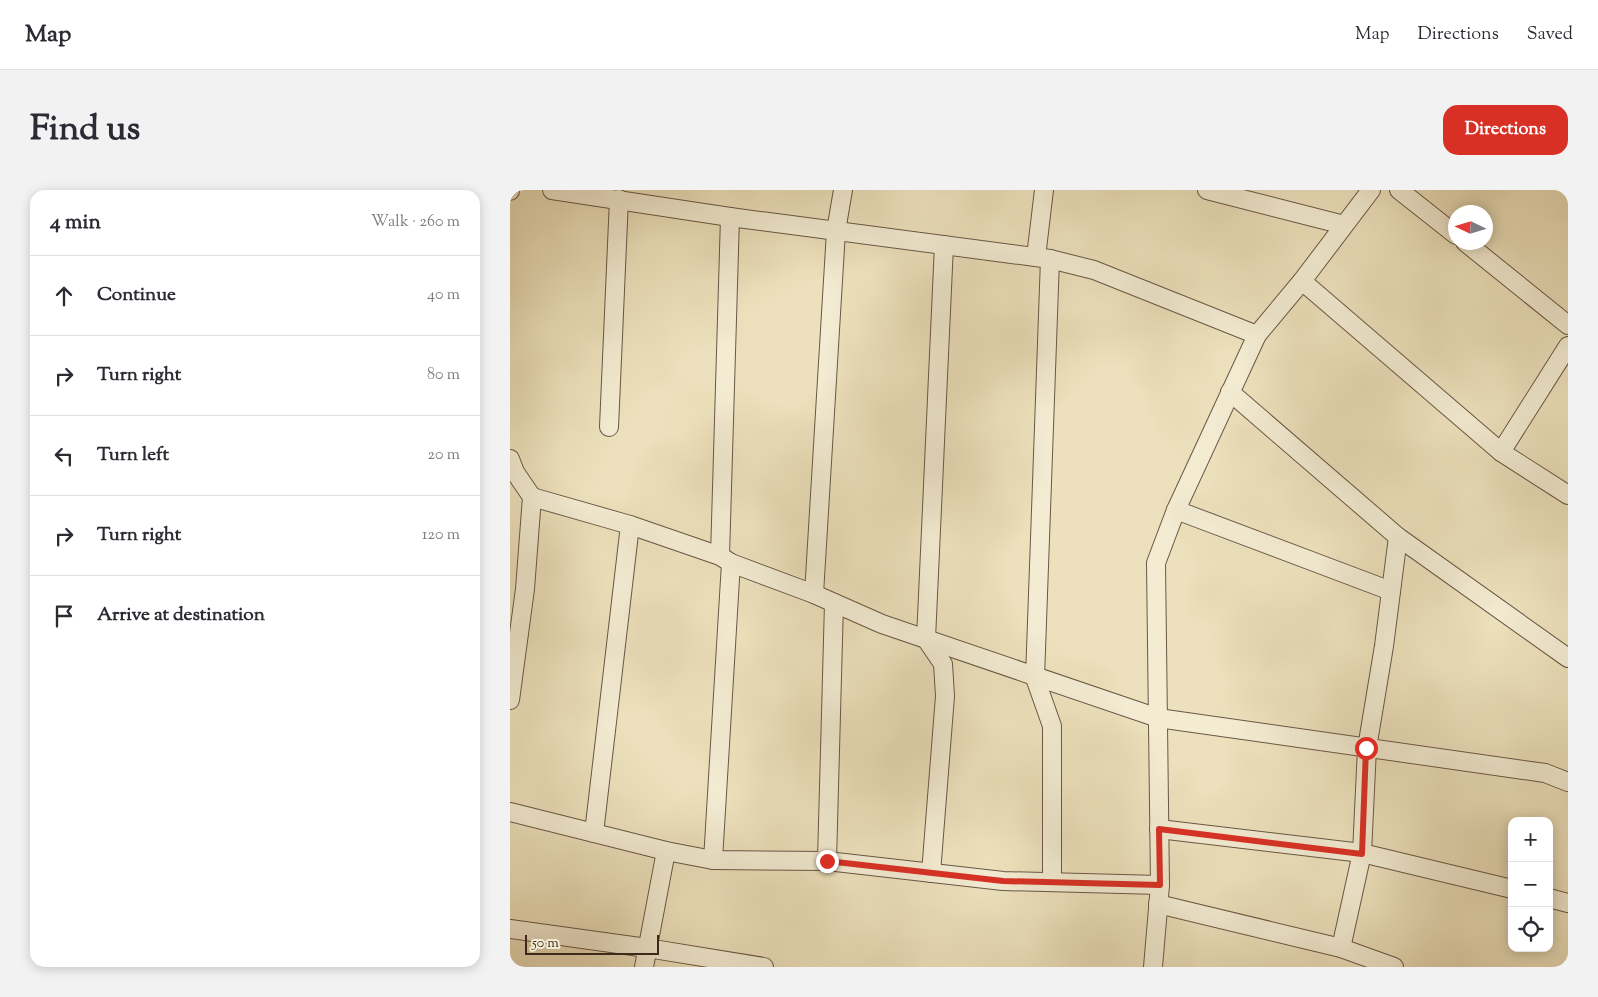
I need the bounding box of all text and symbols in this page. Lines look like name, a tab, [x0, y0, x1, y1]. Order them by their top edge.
text: Map	[25, 18, 71, 52]
text: Map	[1355, 22, 1390, 48]
text: Directions	[1418, 22, 1499, 48]
text: Saved	[1527, 22, 1573, 48]
text: Find us	[30, 105, 140, 156]
button: Directions	[1443, 105, 1568, 155]
north arrow	[1448, 205, 1493, 250]
text: 4 min	[50, 208, 101, 238]
text: Walk · 260 m	[371, 211, 460, 234]
icon: ahead	[50, 282, 78, 310]
text: Continue	[97, 282, 176, 309]
text: 40 m	[427, 284, 460, 307]
icon: right	[50, 362, 78, 390]
text: Turn right	[97, 362, 181, 389]
text: 80 m	[427, 364, 460, 387]
icon: left	[50, 442, 78, 470]
text: Turn left	[97, 442, 169, 469]
text: 20 m	[427, 444, 460, 467]
icon: right	[50, 522, 78, 550]
text: Turn right	[97, 522, 181, 549]
text: 120 m	[422, 524, 460, 547]
icon: arrive	[50, 602, 78, 630]
text: Arrive at destination	[97, 602, 265, 629]
route start	[1355, 737, 1378, 760]
map controls	[1508, 817, 1553, 952]
button: +	[1508, 817, 1553, 862]
route end	[816, 850, 839, 873]
button: −	[1508, 862, 1553, 907]
button: locate	[1508, 907, 1553, 952]
scale bar	[525, 932, 659, 955]
text: 50 m	[532, 934, 559, 954]

